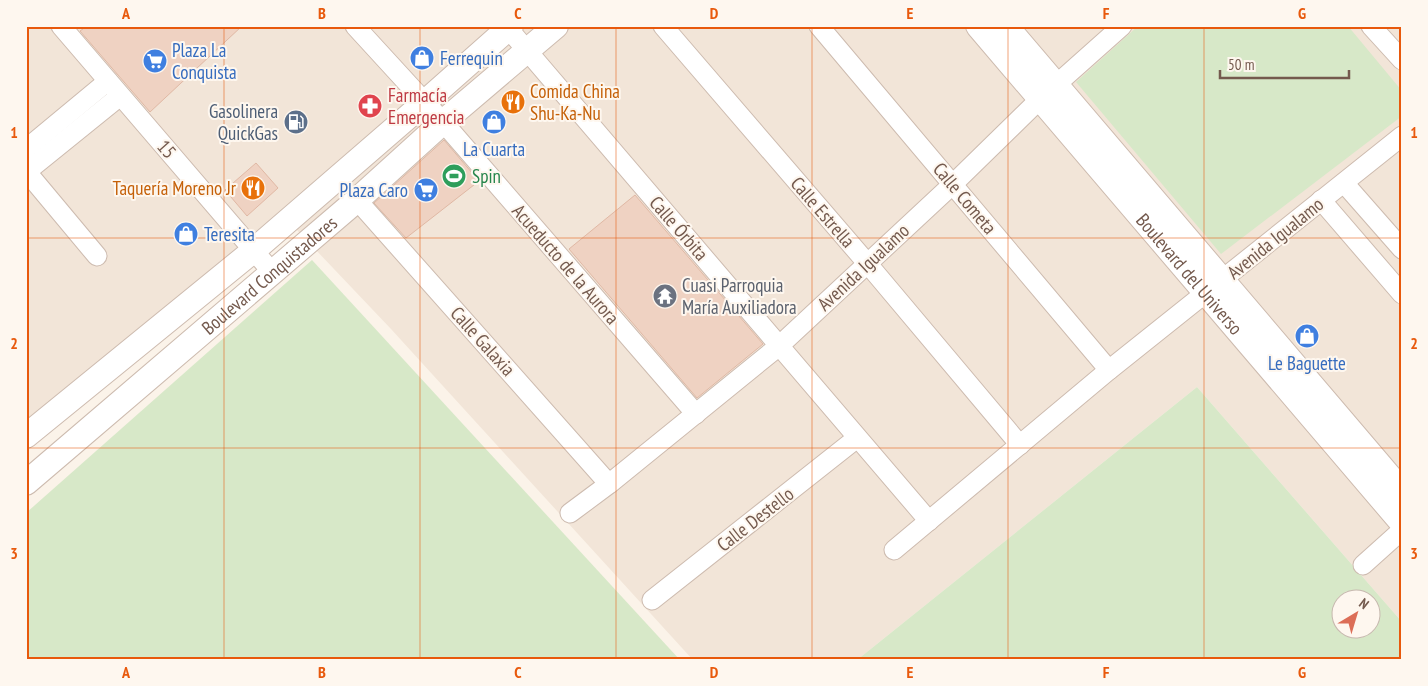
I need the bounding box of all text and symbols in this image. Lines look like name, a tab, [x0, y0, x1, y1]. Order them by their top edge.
text: A	[121, 3, 131, 23]
text: B	[318, 3, 326, 23]
text: C	[514, 3, 522, 23]
text: D	[710, 3, 719, 23]
text: E	[907, 3, 914, 23]
text: F	[1103, 3, 1110, 23]
text: G	[1298, 3, 1306, 23]
place label: Plaza La Conquista	[172, 38, 237, 84]
shop icon: Ferrequin	[409, 45, 435, 71]
place label: Ferrequin	[440, 46, 503, 70]
supermarket icon: Plaza La Conquista	[142, 48, 168, 74]
scale bar	[1220, 48, 1349, 80]
text: 50 m	[1228, 55, 1254, 74]
place label: Comida China Shu-Ka-Nu	[530, 79, 620, 125]
place label: Farmacía Emergencia	[388, 83, 464, 129]
restaurant icon: Comida China Shu-Ka-Nu	[500, 89, 526, 115]
pharmacy icon: Farmacía Emergencia	[357, 93, 383, 119]
place label: Gasolinera QuickGas	[209, 99, 278, 145]
fuel station icon: Gasolinera QuickGas	[283, 109, 309, 135]
shop icon: La Cuarta	[481, 109, 507, 135]
text: 1	[10, 122, 18, 142]
text: 1	[1410, 122, 1418, 142]
street label: 15	[152, 135, 182, 163]
place label: La Cuarta	[463, 137, 525, 161]
street label: Calle Cometa	[928, 157, 1002, 239]
sports icon: Spin	[441, 163, 467, 189]
place label: Spin	[472, 164, 501, 188]
street label: Calle Estrella	[786, 172, 860, 252]
restaurant icon: Taquería Moreno Jr	[240, 175, 266, 201]
place label: Taquería Moreno Jr	[113, 176, 237, 200]
supermarket icon: Plaza Caro	[413, 177, 439, 203]
place label: Plaza Caro	[339, 178, 408, 202]
street label: Calle Órbita	[644, 191, 714, 265]
street label: Avenida Igualamo	[1222, 192, 1328, 284]
street label: Acueducto de la Aurora	[507, 199, 625, 329]
street label: Boulevard del Universo	[1131, 208, 1248, 340]
street label: Boulevard Conquistadores	[197, 211, 342, 340]
street label: Avenida Igualamo	[812, 218, 914, 316]
shop icon: Teresita	[173, 221, 199, 247]
place label: Teresita	[204, 222, 255, 246]
place label: Cuasi Parroquia María Auxiliadora	[682, 273, 797, 319]
temple icon: Cuasi Parroquia María Auxiliadora	[652, 283, 678, 309]
street label: Calle Galaxia	[446, 301, 520, 381]
shop icon: Le Baguette	[1294, 323, 1320, 349]
text: 2	[10, 333, 18, 353]
text: 2	[1410, 333, 1418, 353]
place label: Le Baguette	[1268, 351, 1346, 375]
street label: Calle Destello	[712, 482, 798, 556]
text: 3	[10, 543, 18, 563]
text: 3	[1410, 543, 1418, 563]
north arrow	[1330, 588, 1380, 638]
text: N	[1355, 594, 1373, 613]
text: A	[121, 662, 131, 682]
text: B	[318, 662, 326, 682]
text: C	[514, 662, 522, 682]
text: D	[710, 662, 719, 682]
text: E	[907, 662, 914, 682]
text: F	[1103, 662, 1110, 682]
text: G	[1298, 662, 1306, 682]

